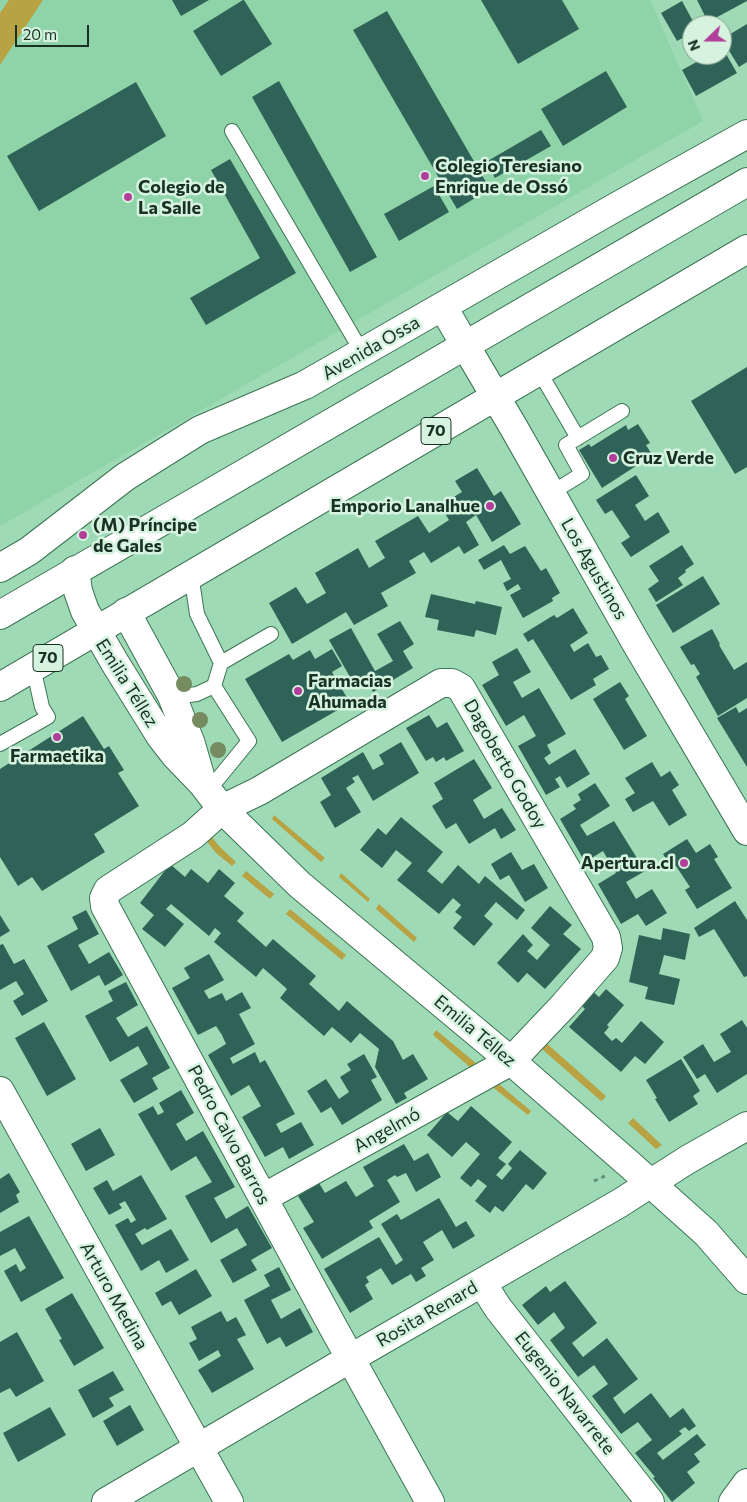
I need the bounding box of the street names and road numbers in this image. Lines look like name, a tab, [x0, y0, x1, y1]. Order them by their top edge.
street label: Avenida Ossa	[318, 311, 424, 385]
road number: 70	[421, 418, 451, 444]
street label: Los Agustinos	[556, 514, 632, 624]
street label: Emilia Téllez	[91, 635, 163, 731]
road number: 70	[33, 644, 63, 671]
street label: Dagoberto Godoy	[459, 695, 551, 833]
street label: Emilia Téllez	[430, 990, 520, 1072]
street label: Pedro Calvo Barros	[183, 1061, 275, 1209]
street label: Angelmó	[350, 1103, 424, 1157]
street label: Arturo Medina	[76, 1238, 152, 1354]
street label: Rosita Renard	[373, 1276, 481, 1352]
street label: Eugenio Navarrete	[510, 1327, 620, 1459]

